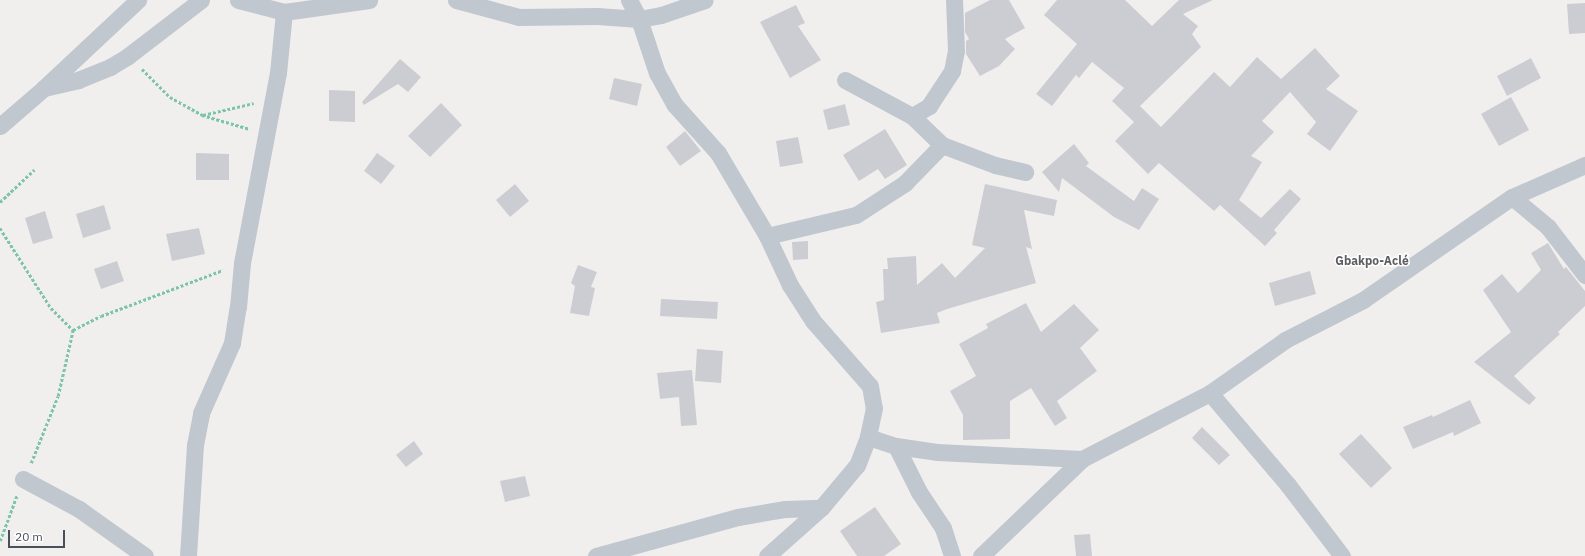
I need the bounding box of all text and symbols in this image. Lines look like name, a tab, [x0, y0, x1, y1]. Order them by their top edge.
district label: Gbakpo-Aclé	[1335, 254, 1409, 268]
scale bar	[10, 522, 67, 548]
text: 20 m	[15, 529, 43, 544]

